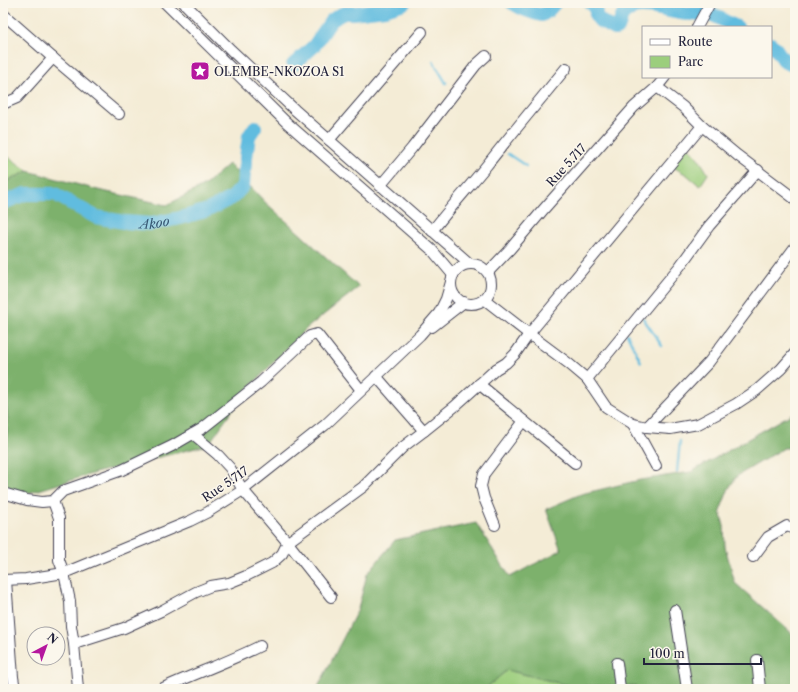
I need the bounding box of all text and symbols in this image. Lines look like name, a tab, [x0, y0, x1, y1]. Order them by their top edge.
legend	[642, 26, 772, 78]
text: Route	[678, 34, 713, 49]
text: Parc	[678, 54, 703, 69]
place icon: OLEMBE-NKOZOA S1	[189, 60, 211, 82]
place label: OLEMBE-NKOZOA S1	[214, 64, 344, 79]
street label: Rue 5.717	[543, 140, 589, 190]
water label: Akoo	[137, 212, 171, 232]
street label: Rue 5.717	[199, 463, 251, 505]
north arrow	[26, 626, 66, 666]
text: N	[44, 630, 61, 647]
scale bar	[644, 640, 761, 666]
text: 100 m	[650, 646, 685, 661]

